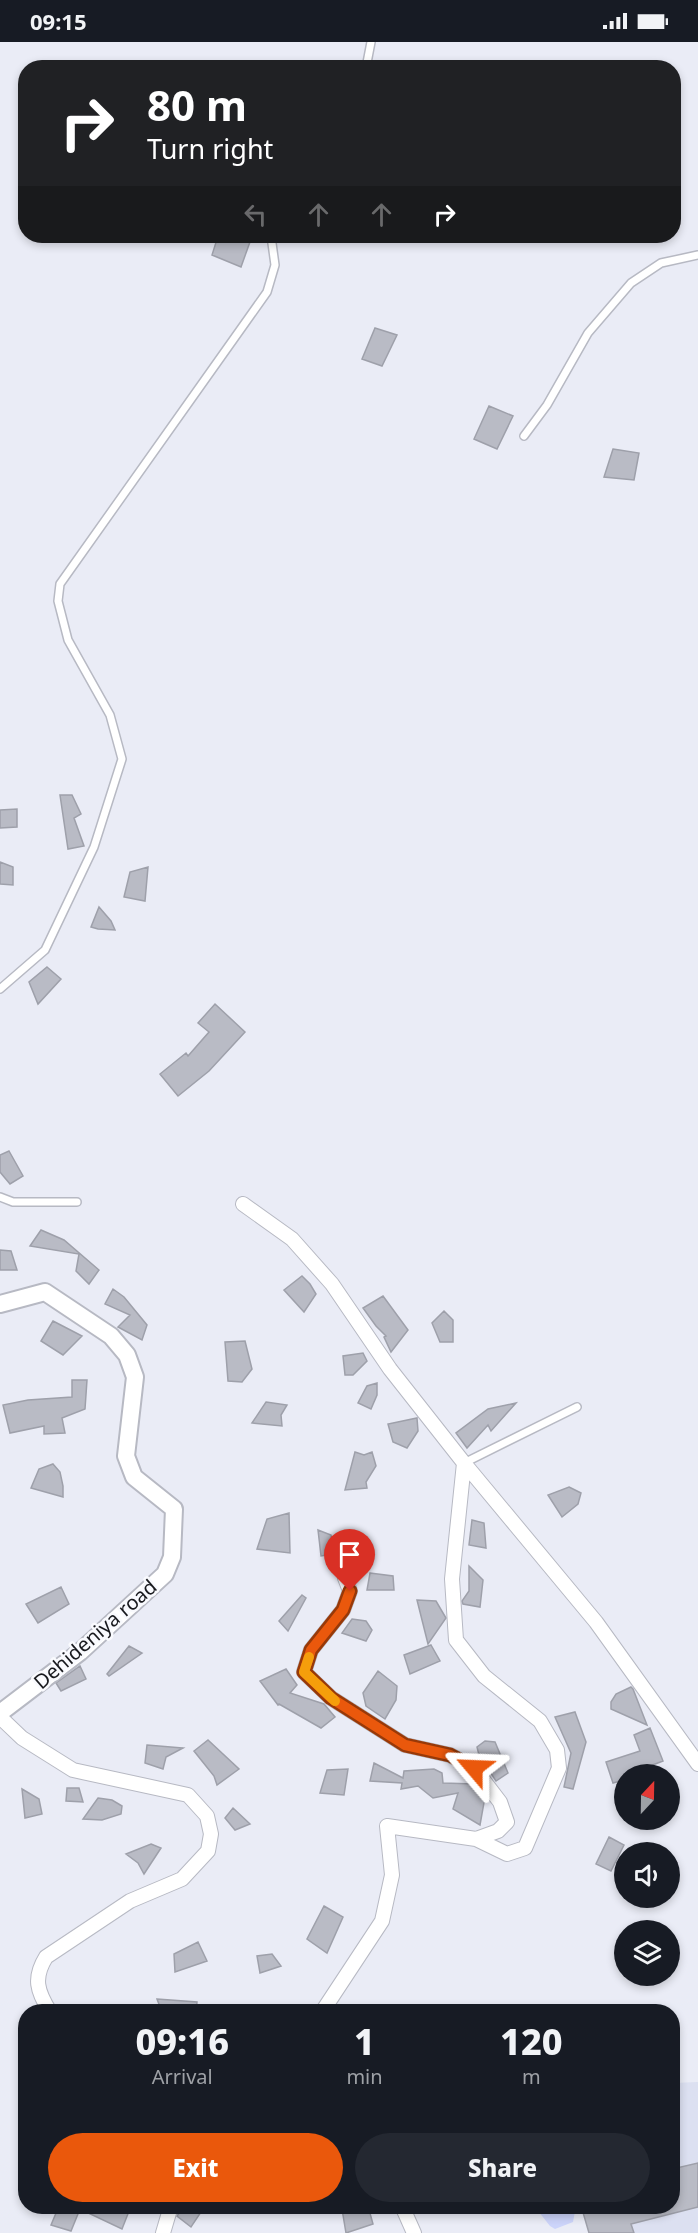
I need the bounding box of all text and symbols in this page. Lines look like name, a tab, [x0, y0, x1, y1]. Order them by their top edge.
text: 09:15	[30, 6, 87, 36]
text: 80 m	[147, 76, 247, 133]
icon: right	[48, 84, 126, 162]
text: Turn right	[147, 130, 273, 167]
icon: left	[239, 198, 272, 231]
icon: ahead	[302, 198, 335, 231]
icon: ahead	[365, 198, 398, 231]
icon: right	[428, 198, 461, 231]
pin	[324, 1529, 375, 1591]
icon: arrive	[333, 1538, 366, 1571]
street label: Dehideniya road	[28, 1573, 162, 1695]
position arrow	[442, 1736, 506, 1800]
north arrow	[614, 1764, 680, 1830]
map controls	[614, 1764, 680, 1986]
button: sound	[614, 1842, 680, 1908]
button: layers	[614, 1920, 680, 1986]
text: 09:16	[135, 2017, 229, 2066]
text: 1	[354, 2017, 375, 2066]
text: 120	[500, 2017, 563, 2066]
text: Arrival	[152, 2063, 213, 2090]
text: min	[346, 2063, 383, 2090]
text: m	[522, 2063, 541, 2090]
button: Exit	[48, 2133, 343, 2202]
button: Share	[355, 2133, 650, 2202]

